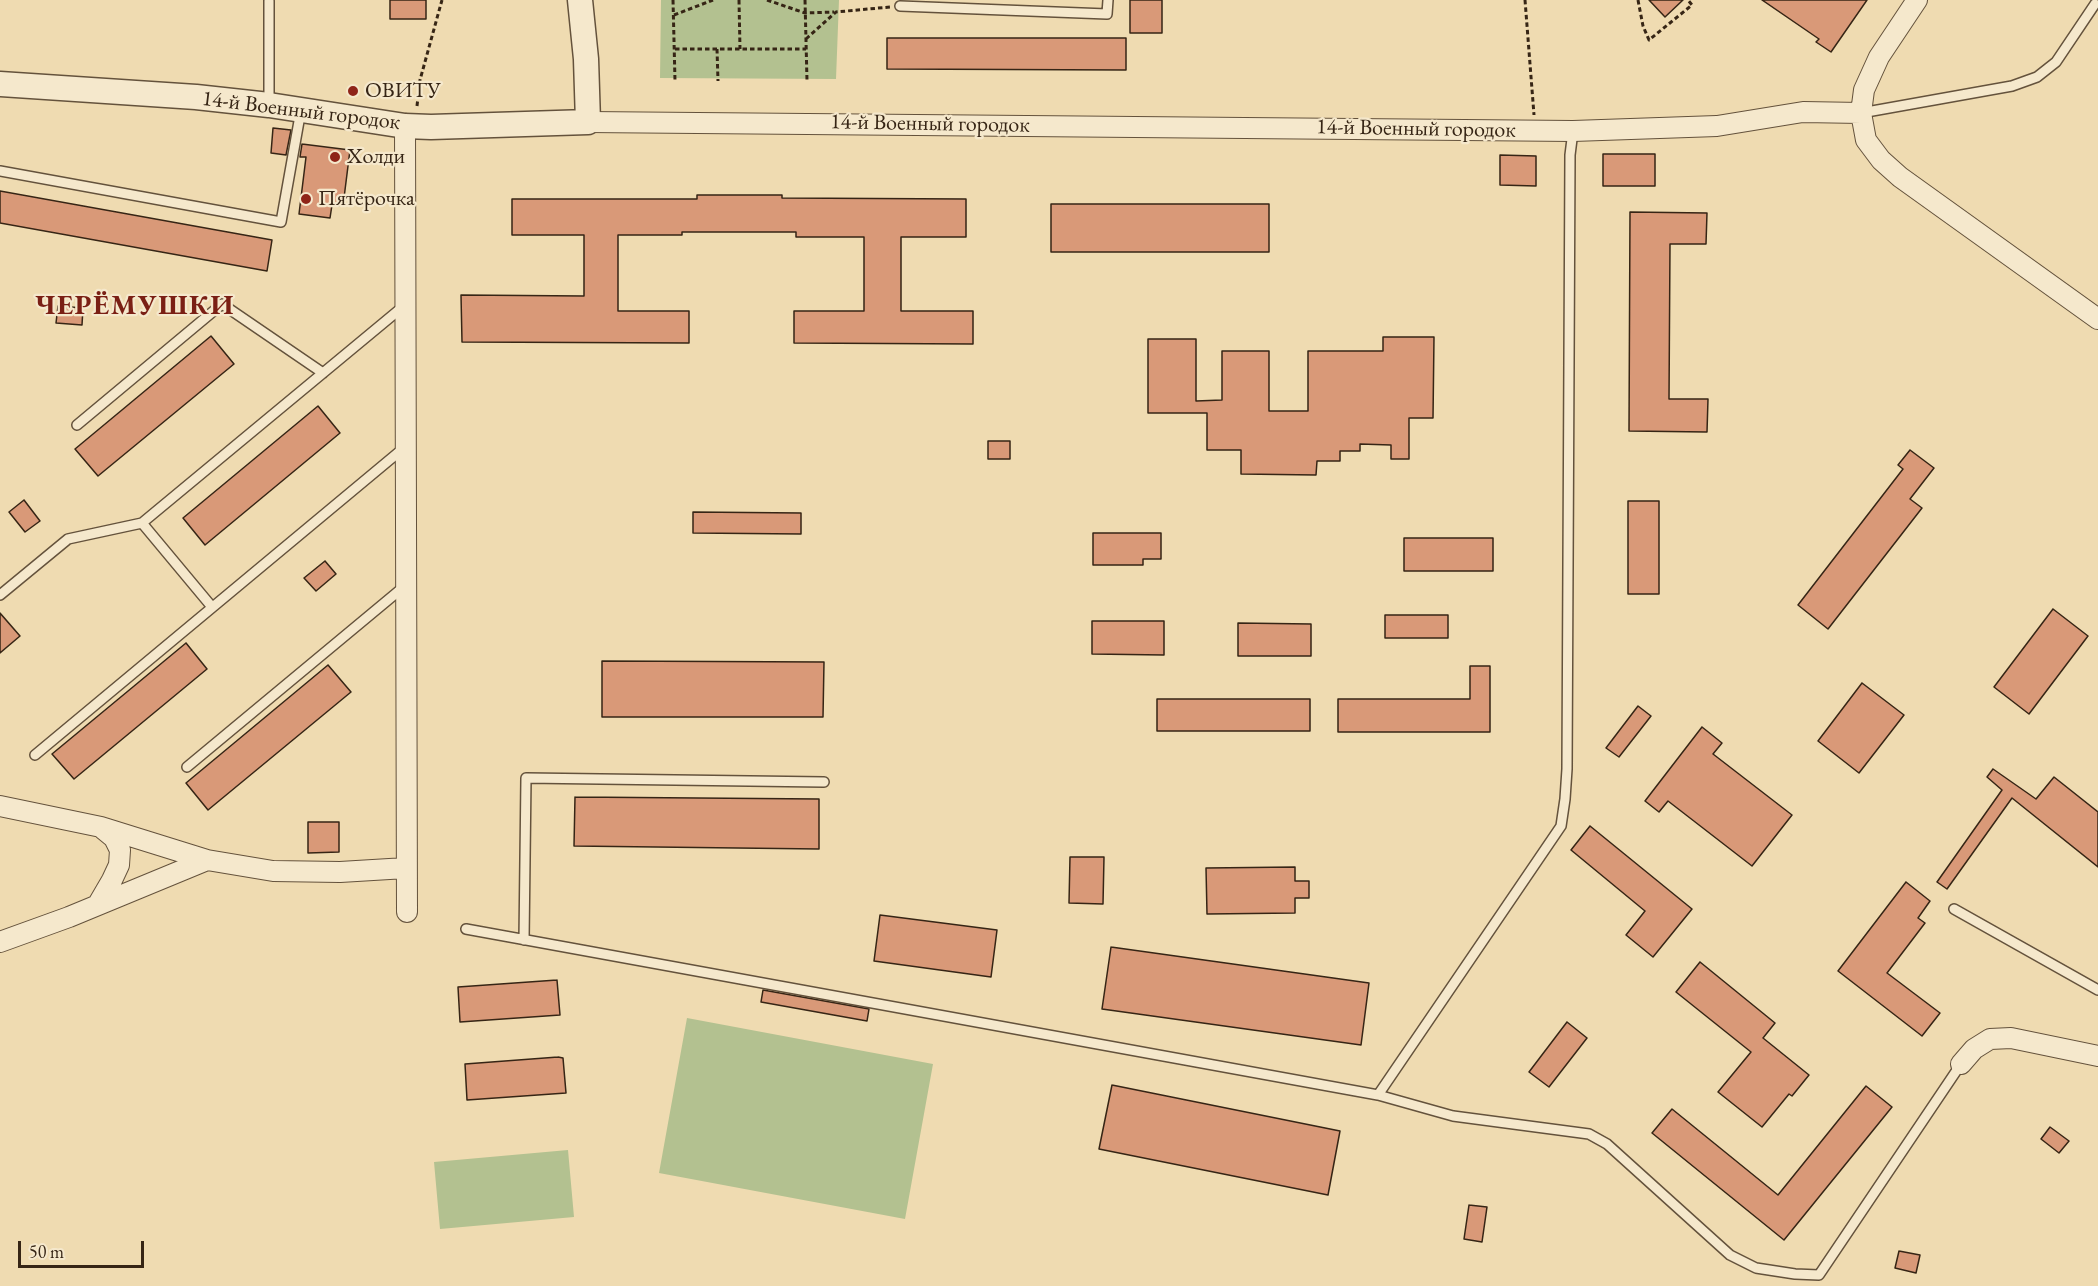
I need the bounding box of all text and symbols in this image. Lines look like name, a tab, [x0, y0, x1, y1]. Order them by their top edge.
place label: ОВИТУ	[365, 78, 441, 104]
marker: ОВИТУ	[346, 84, 360, 98]
street label: 14-й Военный городок	[200, 86, 402, 136]
street label: 14-й Военный городок	[830, 109, 1030, 139]
street label: 14-й Военный городок	[1316, 114, 1516, 144]
place label: Холди	[347, 144, 405, 170]
marker: Холди	[328, 150, 342, 164]
place label: Пятёрочка	[318, 186, 415, 212]
marker: Пятёрочка	[299, 192, 313, 206]
district label: ЧЕРЁМУШКИ	[35, 289, 235, 323]
scale bar	[21, 1229, 147, 1267]
text: 50 m	[29, 1240, 64, 1263]

